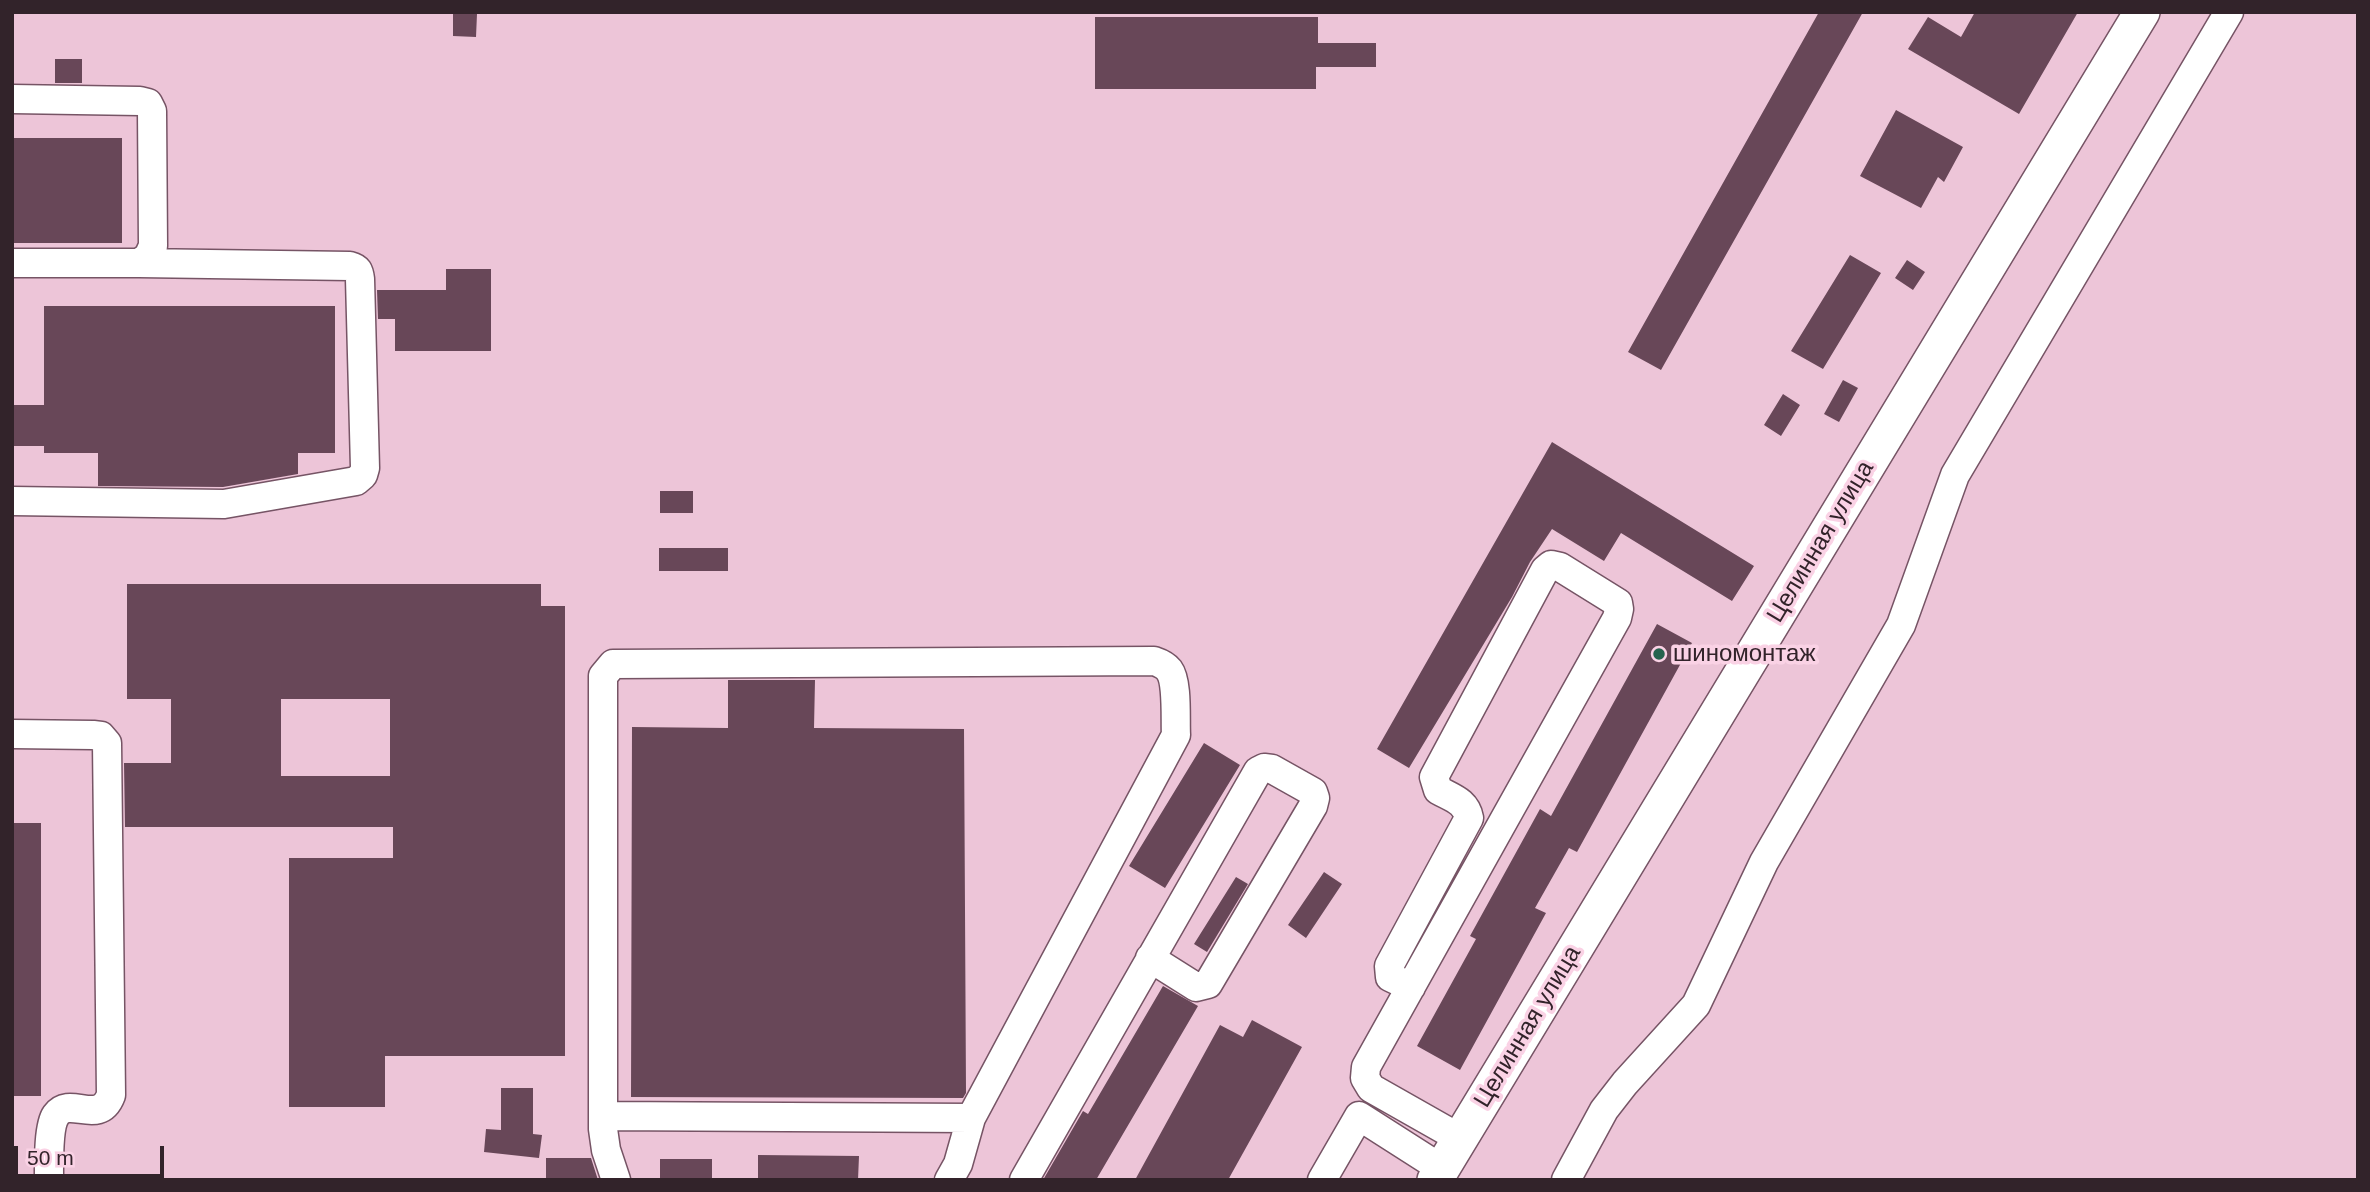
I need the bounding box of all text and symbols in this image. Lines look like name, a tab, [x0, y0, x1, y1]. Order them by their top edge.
street label: Целинная улица	[1761, 456, 1881, 628]
place label: шиномонтаж	[1673, 640, 1815, 668]
marker: шиномонтаж	[1651, 646, 1667, 662]
street label: Целинная улица	[1468, 941, 1588, 1113]
scale bar	[18, 1132, 168, 1176]
text: 50 m	[27, 1146, 74, 1169]

